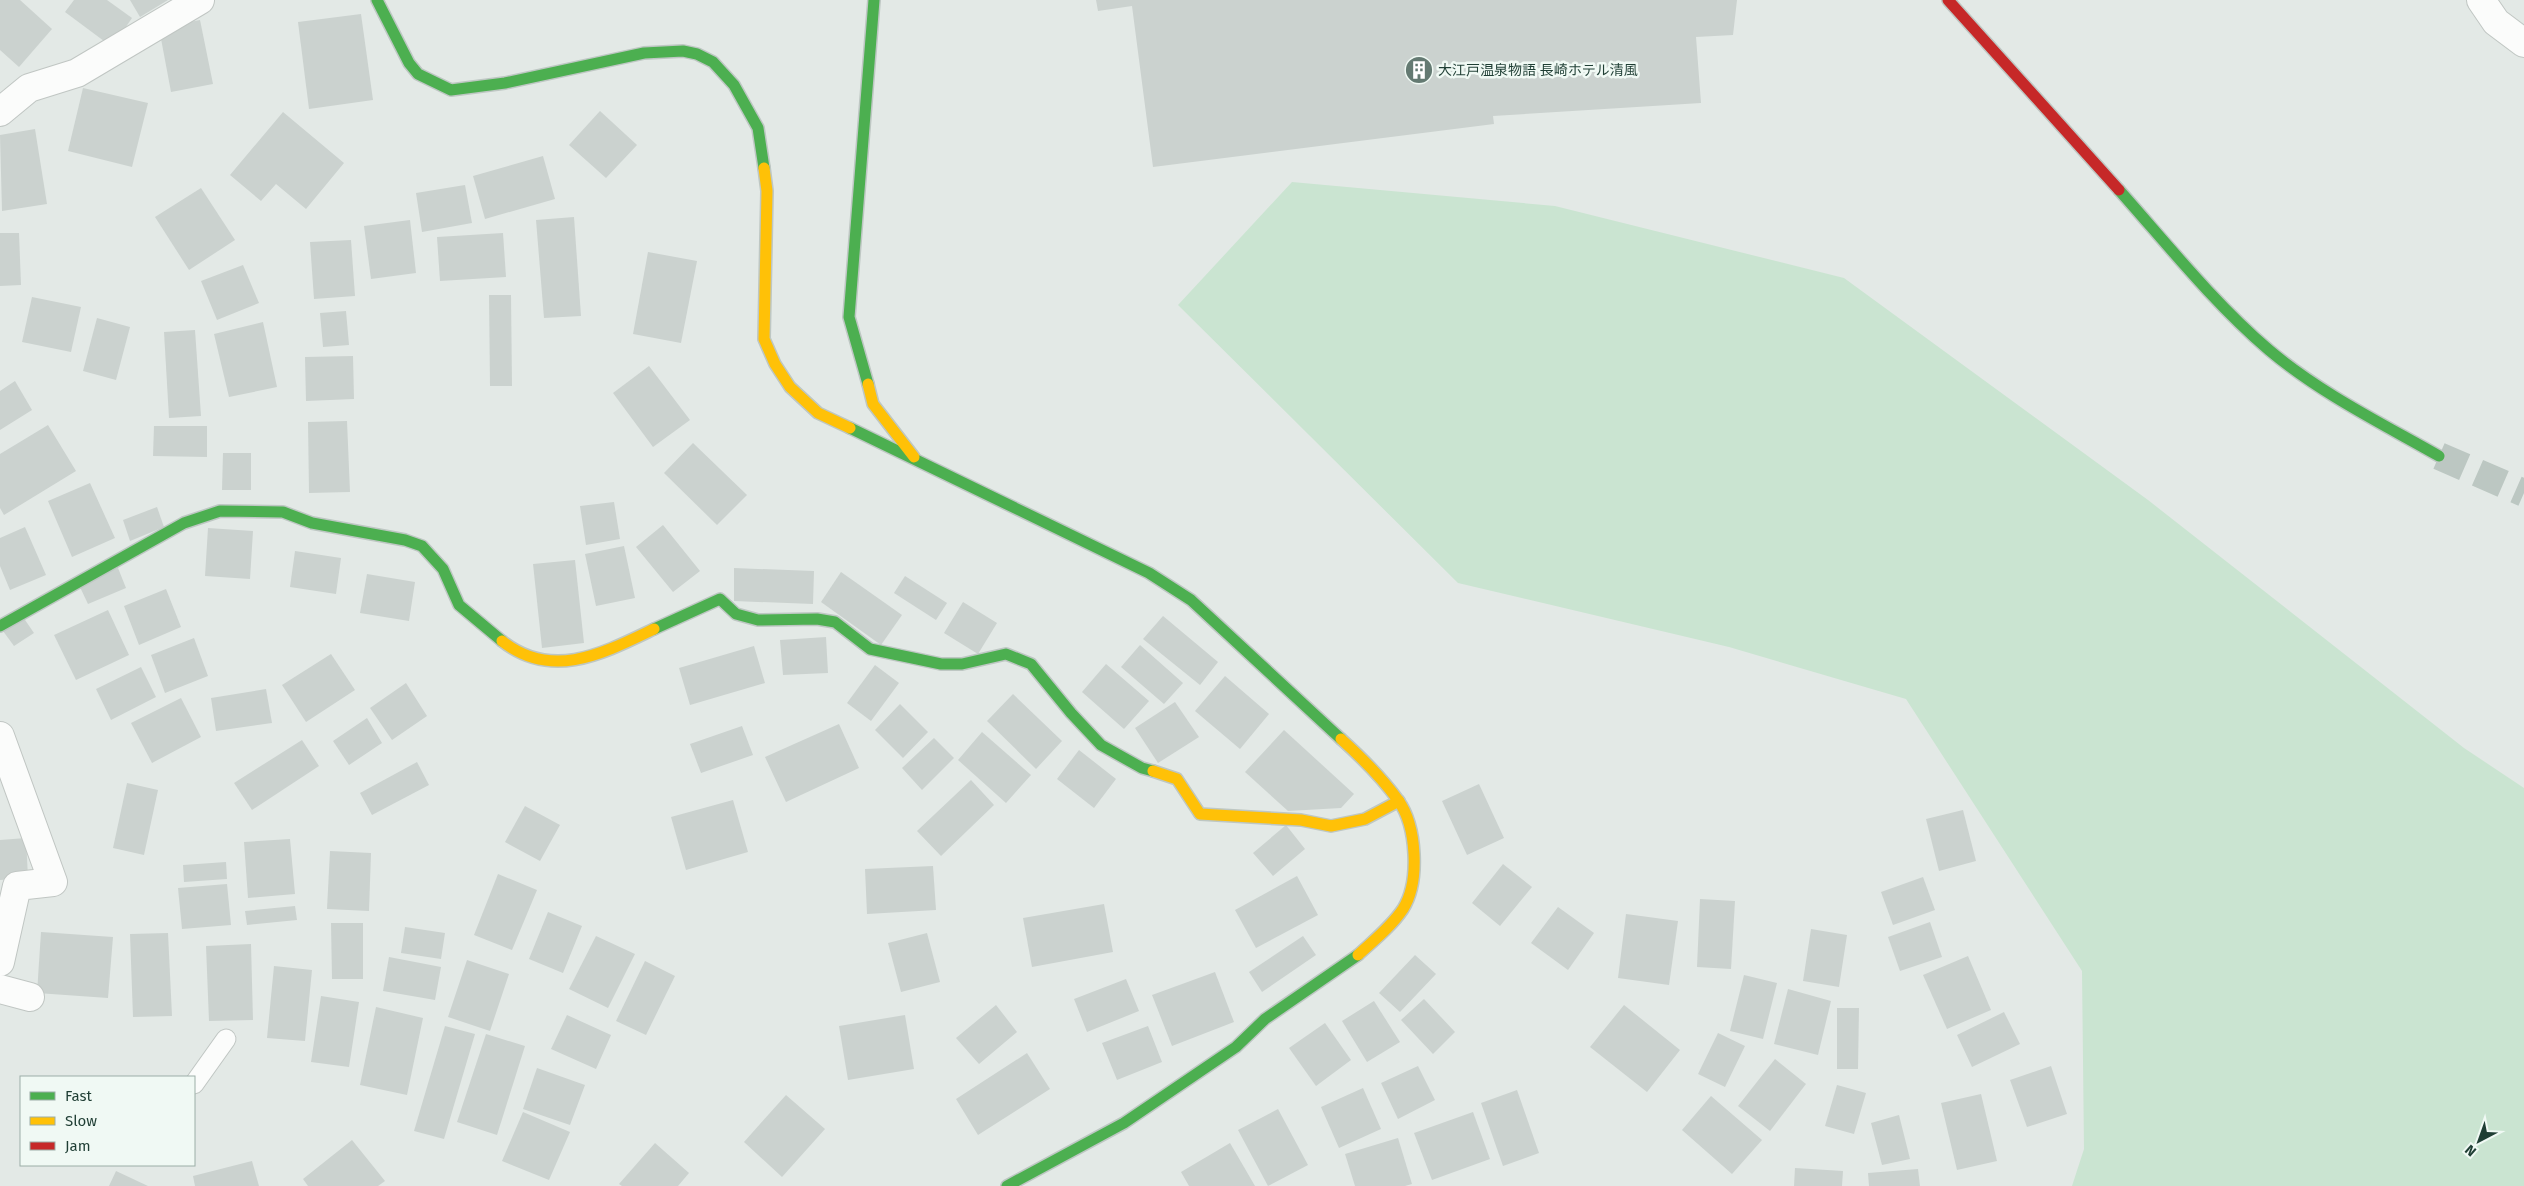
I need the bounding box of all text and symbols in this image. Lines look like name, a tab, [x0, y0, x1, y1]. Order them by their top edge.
building icon: 大江戸温泉物語 長崎ホテル清風	[1404, 55, 1434, 85]
place label: 大江戸温泉物語 長崎ホテル清風	[1438, 62, 1638, 79]
legend	[20, 1076, 195, 1166]
text: Fast	[65, 1087, 92, 1105]
text: Slow	[65, 1112, 97, 1130]
north arrow	[2454, 1116, 2504, 1166]
text: Jam	[65, 1137, 91, 1155]
text: N	[2462, 1141, 2480, 1160]

